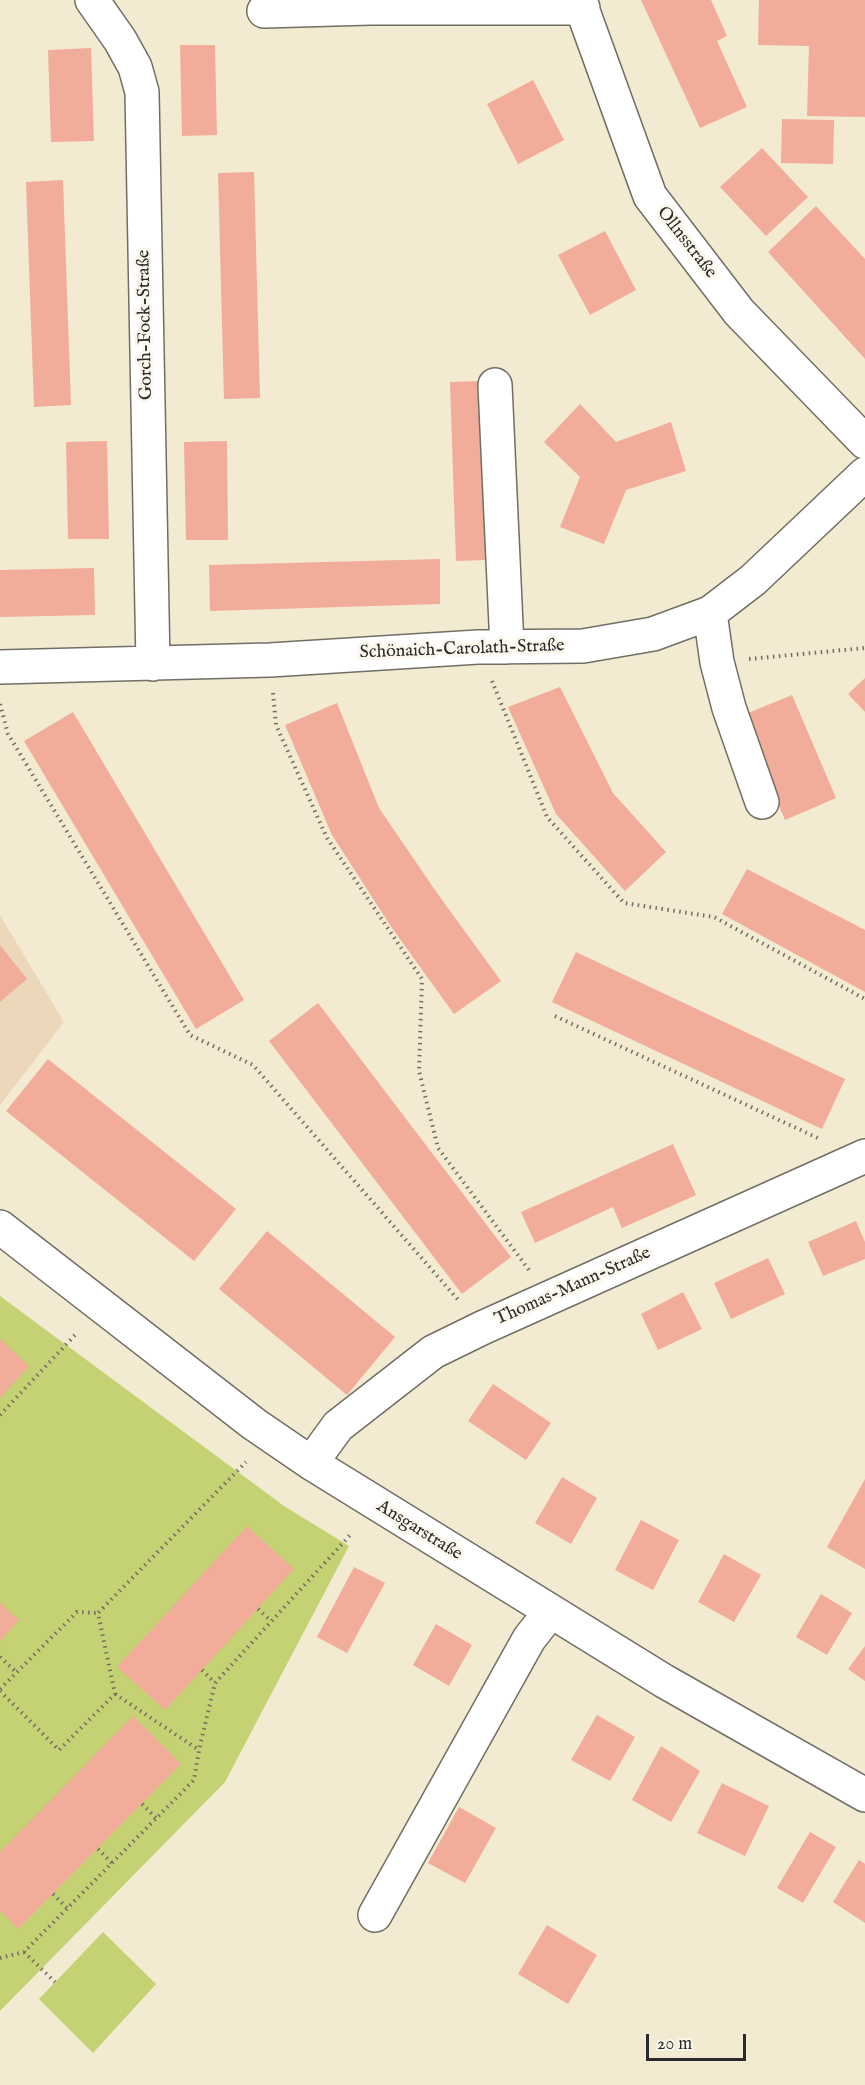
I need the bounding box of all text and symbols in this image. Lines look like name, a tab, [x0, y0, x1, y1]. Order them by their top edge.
street label: Ollnsstraße	[651, 203, 721, 283]
street label: Gorch-Fock-Straße	[134, 250, 158, 400]
street label: Schönaich-Carolath-Straße	[359, 636, 565, 664]
street label: Thomas-Mann-Straße	[492, 1243, 654, 1331]
street label: Ansgarstraße	[372, 1496, 466, 1566]
scale bar	[649, 2022, 750, 2060]
text: 20 m	[657, 2033, 692, 2056]

